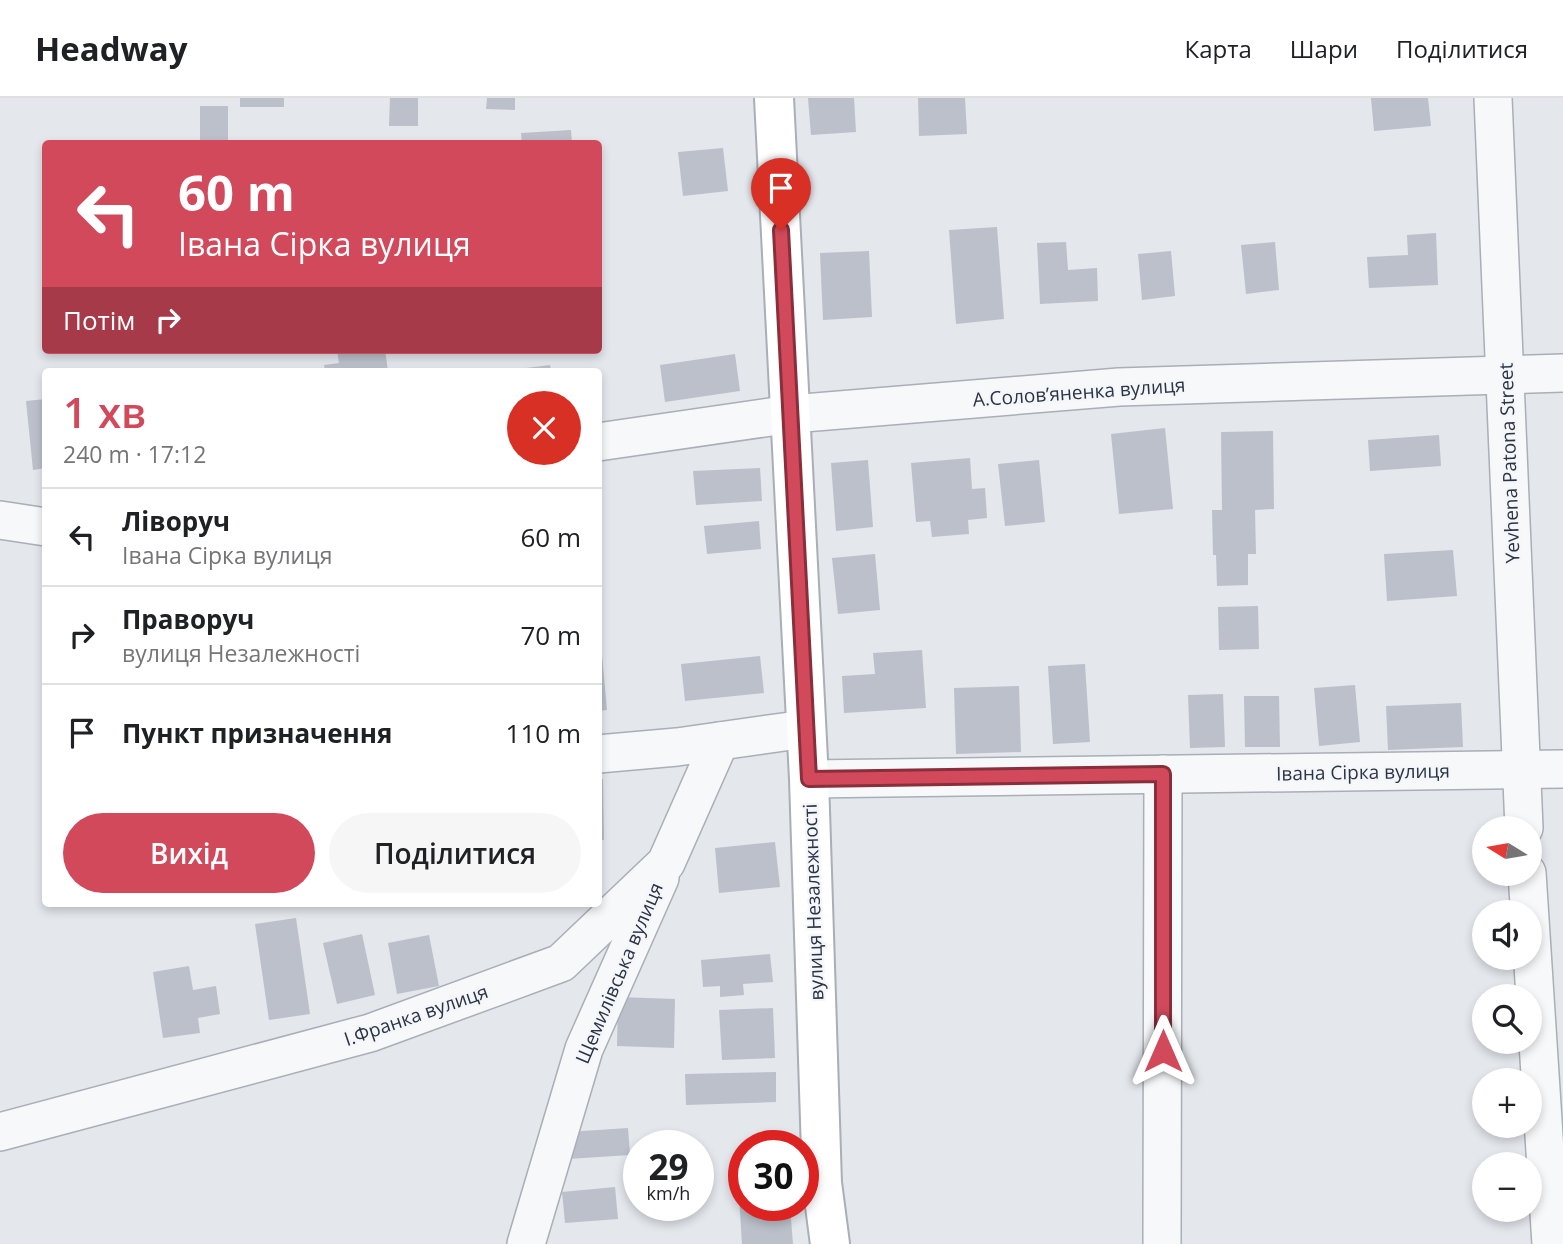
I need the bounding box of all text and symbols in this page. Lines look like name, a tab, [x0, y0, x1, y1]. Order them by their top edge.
text: Headway	[35, 26, 188, 71]
text: Карта	[1185, 32, 1252, 65]
text: Шари	[1290, 32, 1358, 65]
text: Поділитися	[1396, 32, 1528, 65]
pin	[751, 158, 811, 230]
text: 60 m	[178, 159, 295, 225]
icon: left	[63, 168, 154, 259]
icon: arrive	[762, 169, 800, 207]
text: Івана Сірка вулиця	[178, 222, 471, 265]
icon: right	[149, 301, 187, 339]
text: Потім	[63, 302, 135, 338]
street label: Yevhena Patona Street	[1492, 362, 1525, 564]
street label: А.Солов’яненка вулиця	[972, 372, 1186, 412]
text: 1 хв	[63, 383, 146, 440]
button: close	[507, 391, 581, 465]
text: 240 m · 17:12	[63, 438, 206, 470]
text: Ліворуч	[122, 503, 230, 539]
icon: left	[63, 518, 101, 556]
text: 60 m	[520, 519, 581, 555]
text: Івана Сірка вулиця	[122, 539, 332, 571]
text: Праворуч	[122, 601, 254, 637]
icon: right	[63, 616, 101, 654]
text: 70 m	[520, 617, 581, 653]
text: вулиця Незалежності	[122, 637, 360, 669]
icon: arrive	[63, 714, 101, 752]
text: Пункт призначення	[122, 715, 392, 751]
text: 110 m	[506, 715, 581, 751]
street label: Івана Сірка вулиця	[1276, 757, 1450, 787]
street label: вулиця Незалежності	[797, 803, 829, 1001]
button: Вихід	[63, 813, 315, 893]
button: Поділитися	[329, 813, 581, 893]
north arrow	[1472, 816, 1542, 886]
map controls	[1472, 816, 1542, 1222]
street label: Щемилівська вулиця	[569, 878, 669, 1068]
button: sound	[1472, 900, 1542, 970]
street label: І.Франка вулиця	[340, 978, 492, 1052]
button: search	[1472, 984, 1542, 1054]
position arrow	[1126, 1014, 1200, 1088]
button: +	[1472, 1068, 1542, 1138]
speed limit sign: 30	[728, 1130, 819, 1221]
text: 29	[648, 1143, 689, 1190]
button: −	[1472, 1152, 1542, 1222]
text: km/h	[647, 1181, 690, 1205]

